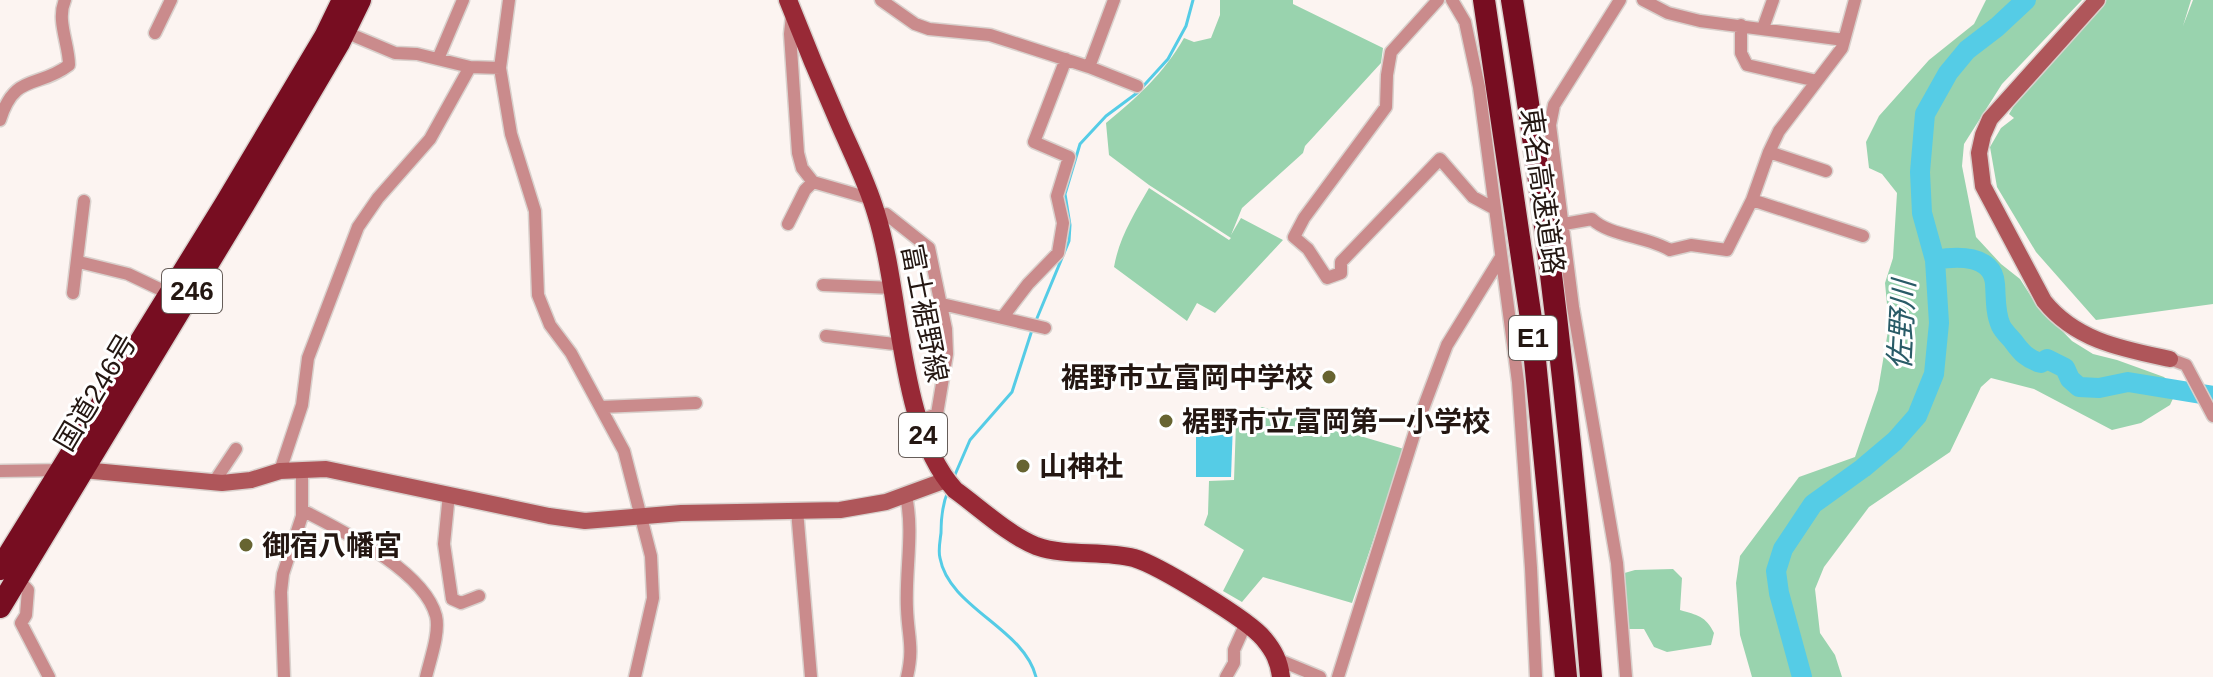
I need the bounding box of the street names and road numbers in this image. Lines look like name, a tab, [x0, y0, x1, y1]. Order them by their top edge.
street label: 東名高速道路	[1515, 106, 1570, 276]
street label: 富士裾野線	[896, 241, 953, 385]
road number: 246	[162, 269, 222, 313]
road number: E1	[1509, 316, 1557, 360]
street label: 国道246号	[48, 328, 142, 456]
road number: 24	[899, 413, 947, 457]

